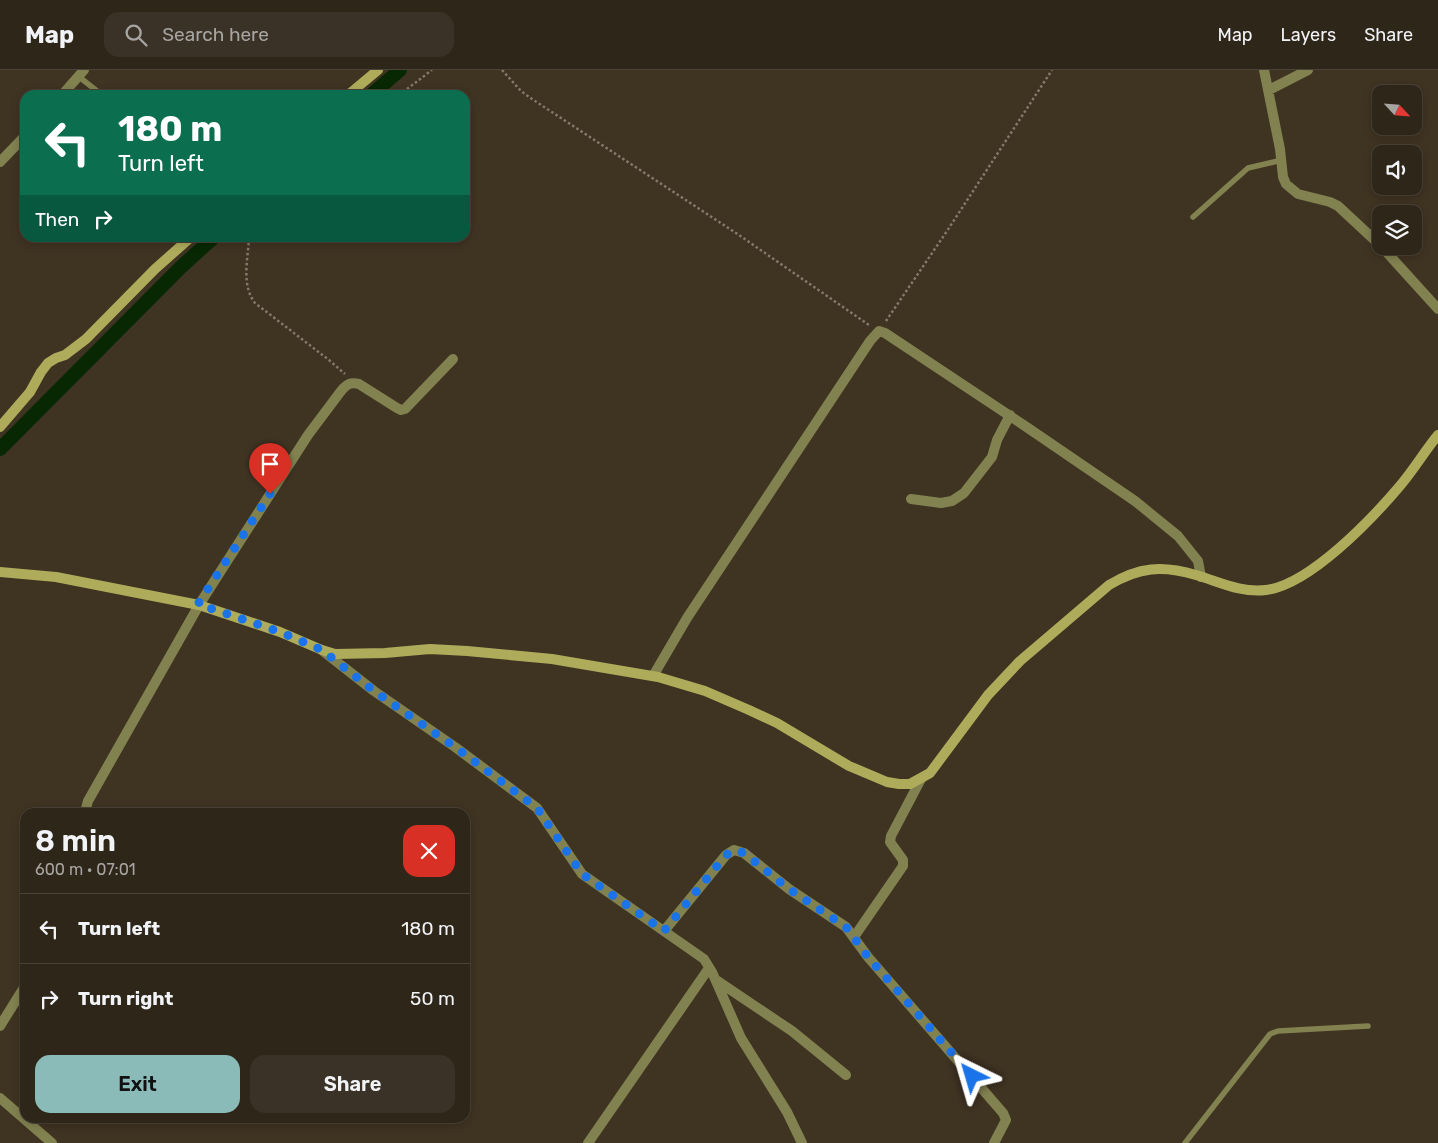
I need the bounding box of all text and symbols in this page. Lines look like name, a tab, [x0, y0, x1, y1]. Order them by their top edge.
search box	[104, 12, 454, 57]
text: Map	[25, 21, 74, 49]
icon: search	[122, 21, 150, 49]
text: Search here	[162, 23, 269, 46]
text: Map	[1218, 24, 1253, 46]
text: Layers	[1281, 24, 1336, 46]
text: Share	[1364, 24, 1413, 46]
north arrow	[1372, 85, 1422, 135]
map controls	[1372, 85, 1422, 255]
text: 180 m	[118, 108, 222, 150]
icon: left	[35, 110, 100, 175]
button: sound	[1372, 145, 1422, 195]
text: Turn left	[118, 150, 204, 177]
icon: right	[89, 205, 117, 233]
button: layers	[1372, 205, 1422, 255]
text: Then	[35, 208, 79, 231]
pin	[249, 443, 291, 494]
icon: arrive	[256, 450, 284, 478]
text: 8 min	[35, 823, 116, 859]
button: close	[403, 825, 455, 877]
text: 600 m · 07:01	[35, 860, 136, 879]
icon: left	[35, 915, 63, 943]
text: Turn left	[78, 917, 160, 940]
text: 180 m	[401, 917, 455, 940]
icon: right	[35, 985, 63, 1013]
text: Turn right	[78, 987, 173, 1010]
text: 50 m	[410, 987, 455, 1010]
position arrow	[945, 1049, 997, 1101]
button: Exit	[35, 1055, 240, 1113]
button: Share	[250, 1055, 455, 1113]

